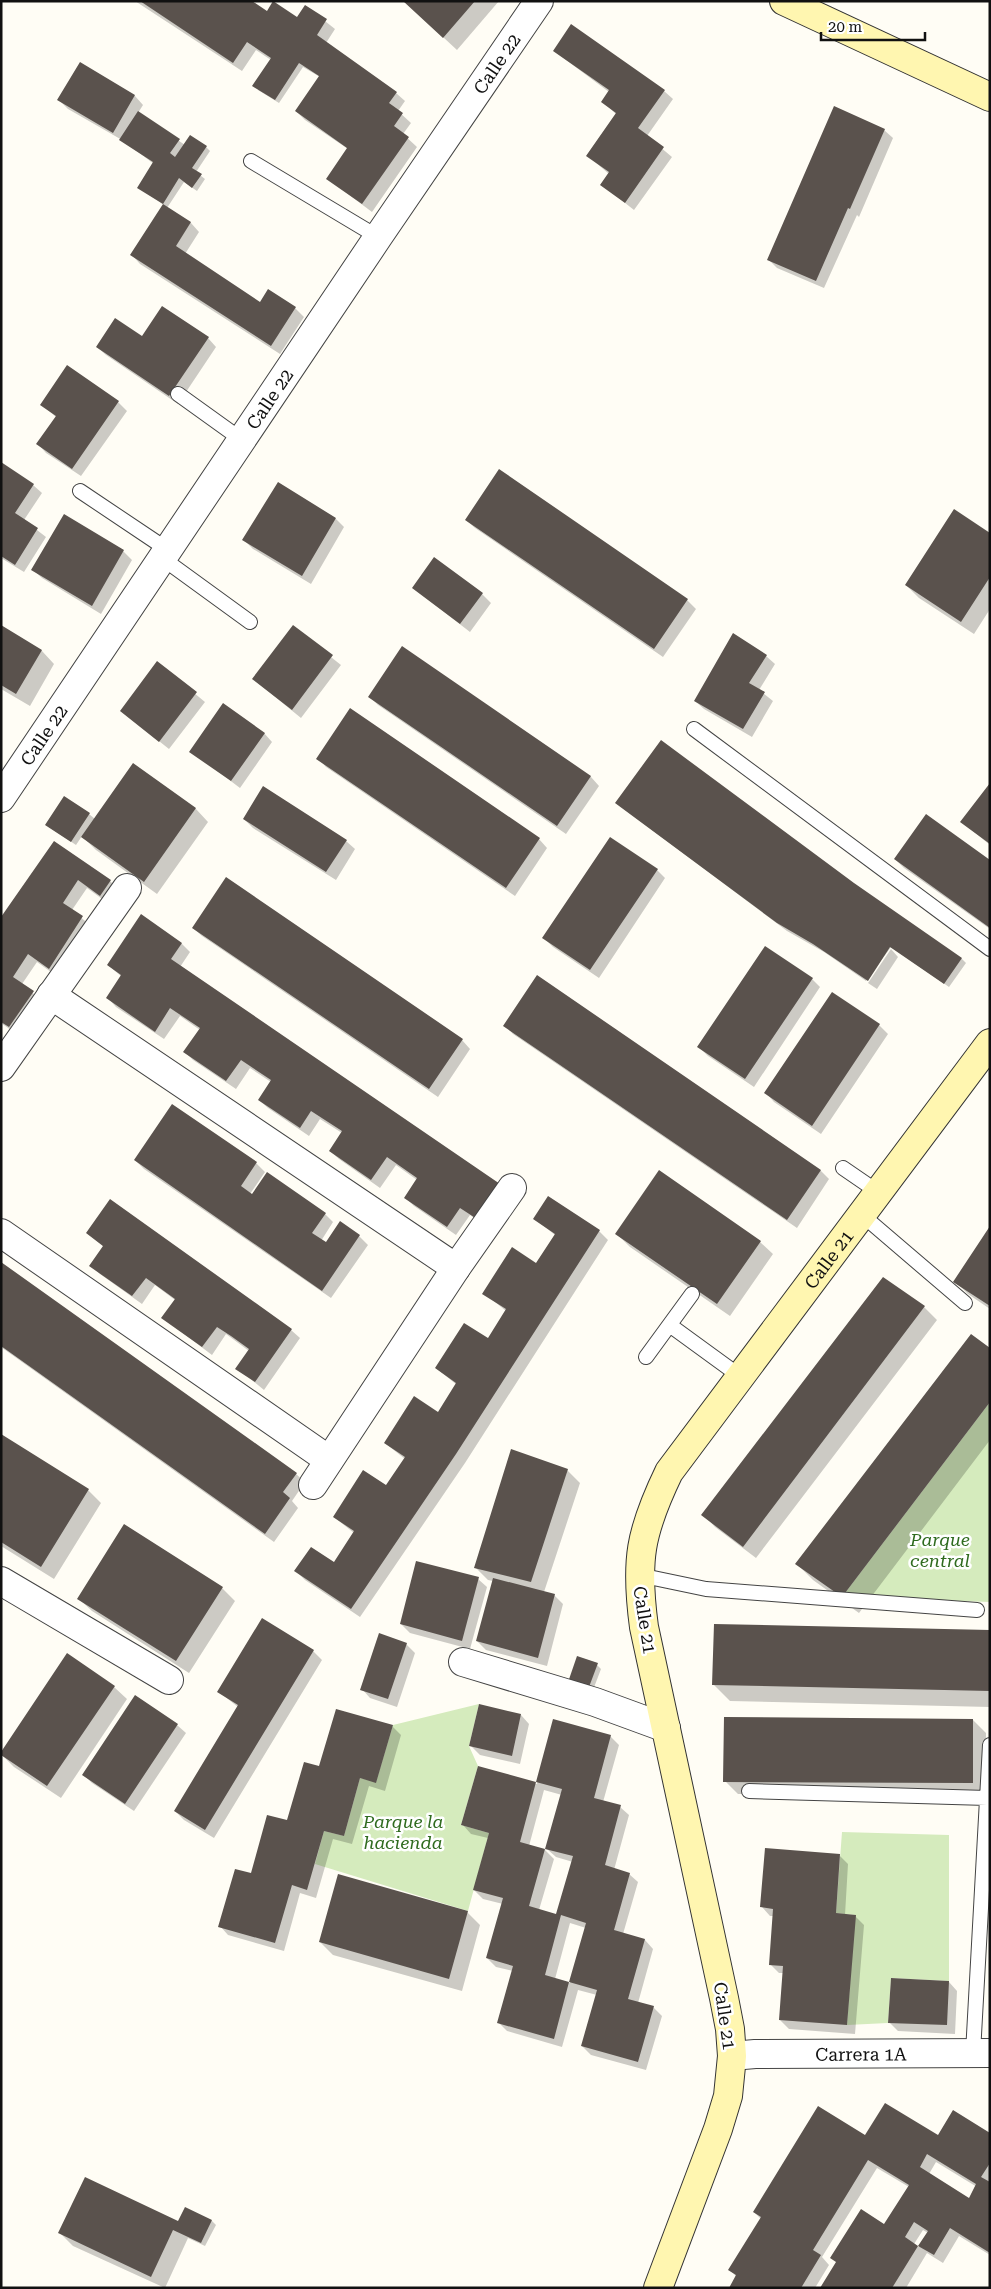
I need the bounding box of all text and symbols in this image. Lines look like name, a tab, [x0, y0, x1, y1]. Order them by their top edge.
scale bar	[821, 10, 925, 42]
text: 20 m	[828, 18, 863, 36]
street label: Calle 22	[468, 29, 524, 98]
street label: Calle 22	[241, 365, 297, 433]
street label: Calle 22	[16, 701, 71, 769]
street label: Calle 21	[799, 1225, 857, 1293]
park label: Parque central	[909, 1529, 970, 1571]
street label: Calle 21	[629, 1585, 661, 1655]
park label: Parque la hacienda	[362, 1811, 443, 1853]
street label: Calle 21	[710, 1981, 740, 2051]
street label: Carrera 1A	[815, 2043, 907, 2064]

